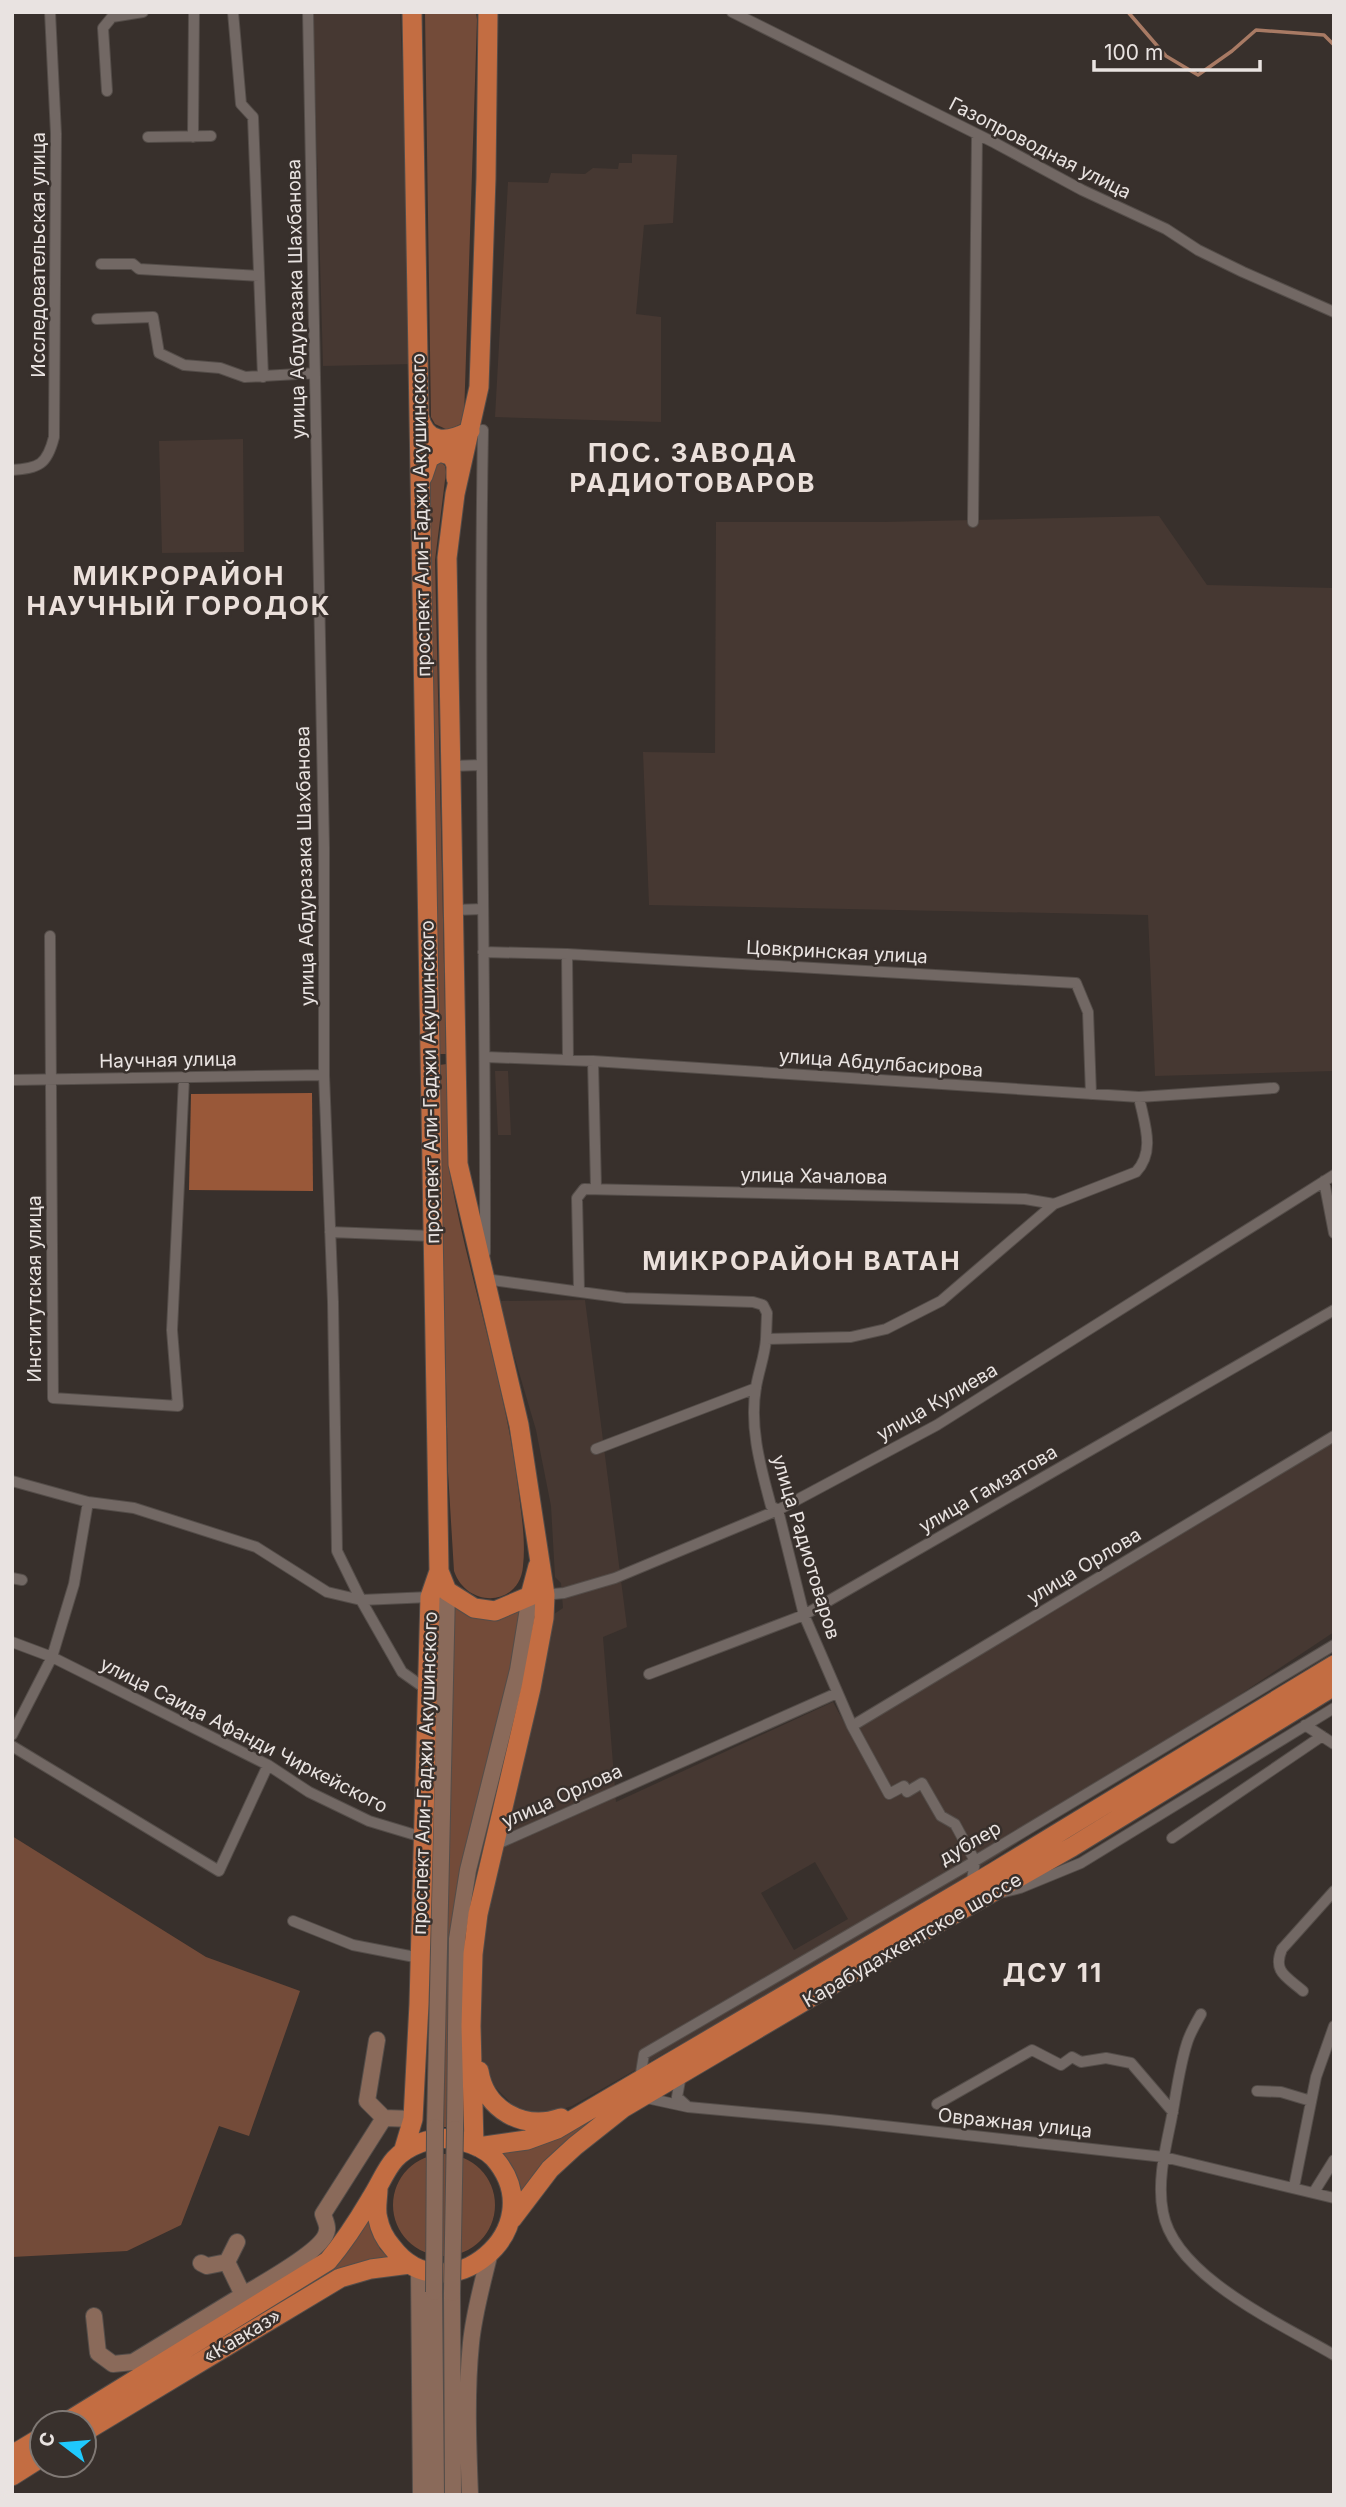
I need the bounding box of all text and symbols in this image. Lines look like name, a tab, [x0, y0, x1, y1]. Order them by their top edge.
scale bar	[1094, 28, 1260, 72]
text: 100 m	[1104, 40, 1163, 65]
street label: Газопроводная улица	[945, 92, 1135, 204]
street label: Исследовательская улица	[27, 132, 50, 378]
street label: улица Абдуразака Шахбанова	[282, 159, 310, 439]
street label: проспект Али-Гаджи Акушинского	[407, 353, 435, 677]
district label: ПОС. ЗАВОДА РАДИОТОВАРОВ	[570, 437, 816, 498]
district label: МИКРОРАЙОН НАУЧНЫЙ ГОРОДОК	[26, 560, 332, 621]
street label: улица Абдуразака Шахбанова	[291, 726, 319, 1006]
street label: проспект Али-Гаджи Акушинского	[416, 920, 444, 1244]
street label: Цовкринская улица	[746, 936, 928, 968]
street label: улица Абдулбасирова	[778, 1044, 984, 1082]
street label: Научная улица	[99, 1047, 237, 1073]
street label: улица Хачалова	[740, 1163, 888, 1189]
street label: Институтская улица	[23, 1195, 46, 1383]
district label: МИКРОРАЙОН ВАТАН	[642, 1245, 962, 1276]
street label: улица Кулиева	[872, 1358, 1002, 1446]
street label: улица Гамзатова	[915, 1440, 1061, 1538]
street label: улица Радиотоваров	[767, 1452, 845, 1642]
street label: улица Орлова	[1023, 1523, 1145, 1609]
street label: проспект Али-Гаджи Акушинского	[408, 1611, 442, 1935]
street label: улица Саида Афанди Чиркейского	[96, 1652, 392, 1818]
street label: улица Орлова	[498, 1759, 626, 1833]
street label: дублер	[935, 1816, 1005, 1870]
street label: Карабудахкентское шоссе	[798, 1868, 1026, 2012]
district label: ДСУ 11	[1003, 1957, 1103, 1988]
street label: Овражная улица	[937, 2103, 1093, 2143]
street label: «Кавказ»	[199, 2304, 285, 2368]
north arrow	[28, 2409, 98, 2479]
text: С	[34, 2430, 60, 2449]

